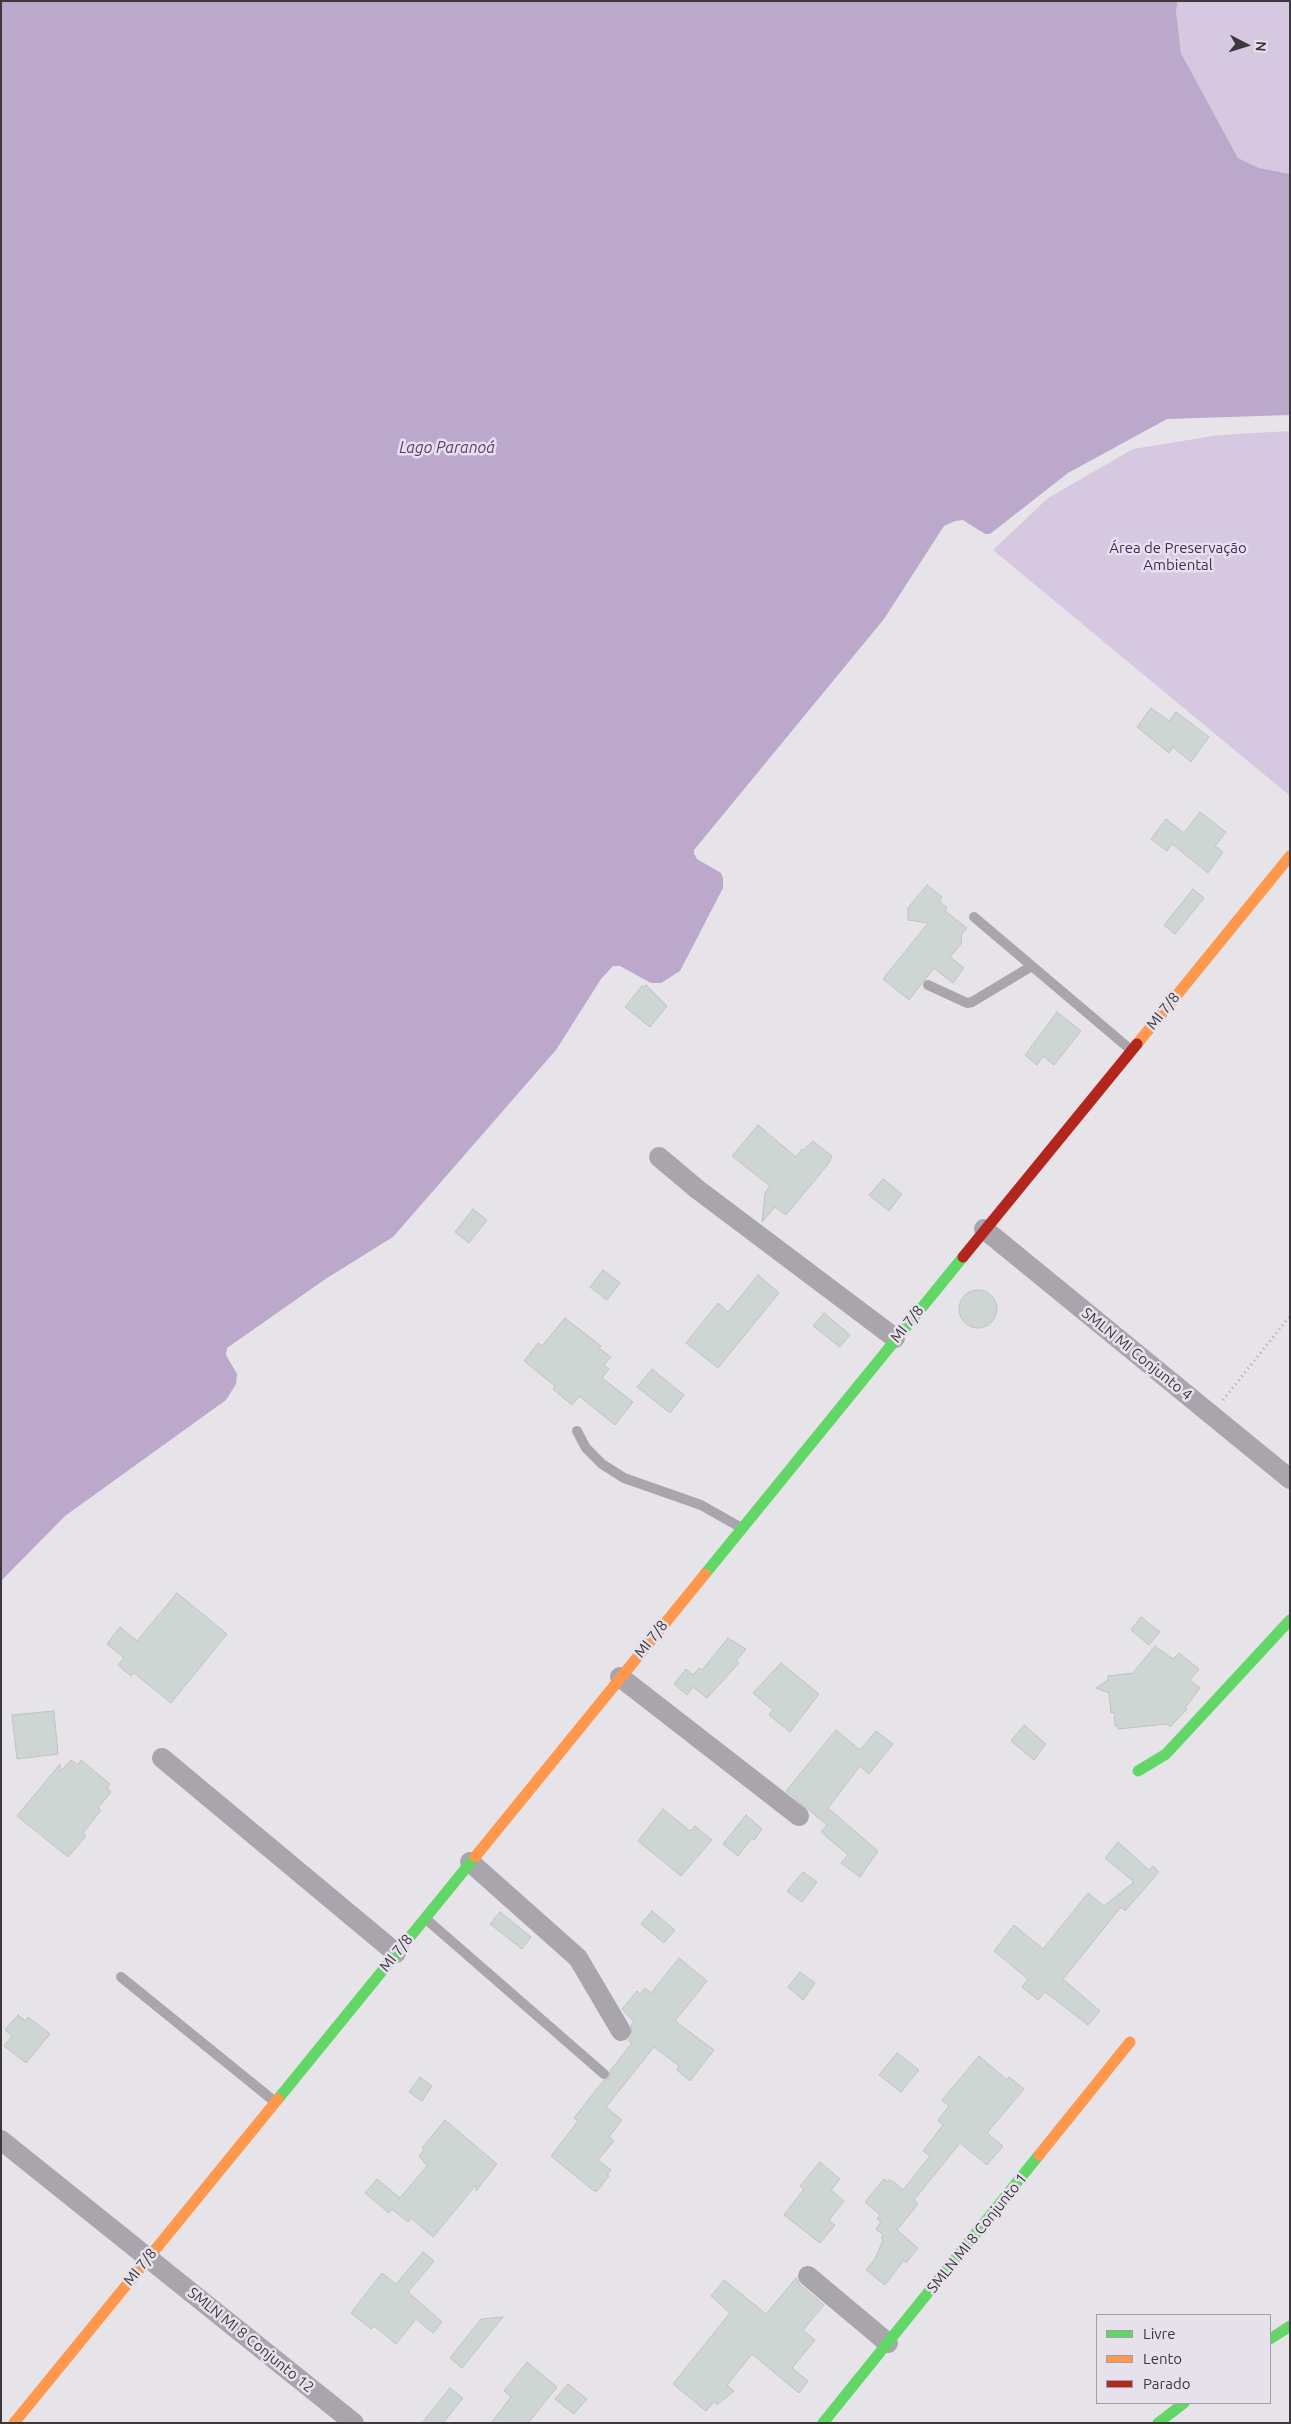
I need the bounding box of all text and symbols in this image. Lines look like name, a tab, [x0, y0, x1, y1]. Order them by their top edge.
north arrow	[1221, 20, 1271, 70]
text: N	[1253, 40, 1269, 52]
water label: Lago Paranoá	[399, 438, 495, 458]
park label: Área de Preservação Ambiental	[1109, 539, 1247, 574]
street label: MI 7/8	[1143, 989, 1183, 1033]
street label: MI 7/8	[887, 1302, 927, 1346]
street label: SMLN MI Conjunto 4	[1078, 1304, 1196, 1404]
street label: MI 7/8	[631, 1617, 671, 1661]
street label: MI 7/8	[376, 1931, 416, 1975]
street label: SMLN MI 8 Conjunto 1	[923, 2170, 1031, 2296]
street label: MI 7/8	[120, 2245, 160, 2289]
street label: SMLN MI 8 Conjunto 12	[184, 2284, 318, 2396]
legend	[1096, 2314, 1271, 2404]
text: Livre	[1143, 2325, 1176, 2342]
text: Lento	[1143, 2350, 1182, 2367]
text: Parado	[1143, 2375, 1190, 2392]

